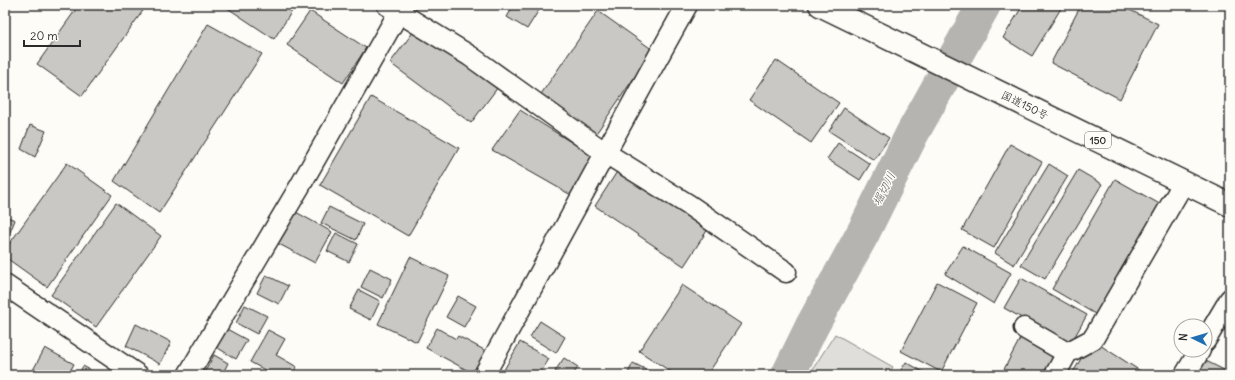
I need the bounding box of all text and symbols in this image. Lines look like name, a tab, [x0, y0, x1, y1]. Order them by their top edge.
scale bar	[24, 22, 80, 48]
text: 20 m	[30, 28, 58, 43]
street label: 国道150号	[999, 88, 1051, 122]
road number: 150	[1085, 132, 1111, 148]
water label: 堀切川	[869, 169, 898, 208]
north arrow	[1173, 318, 1213, 358]
text: N	[1176, 333, 1190, 342]

